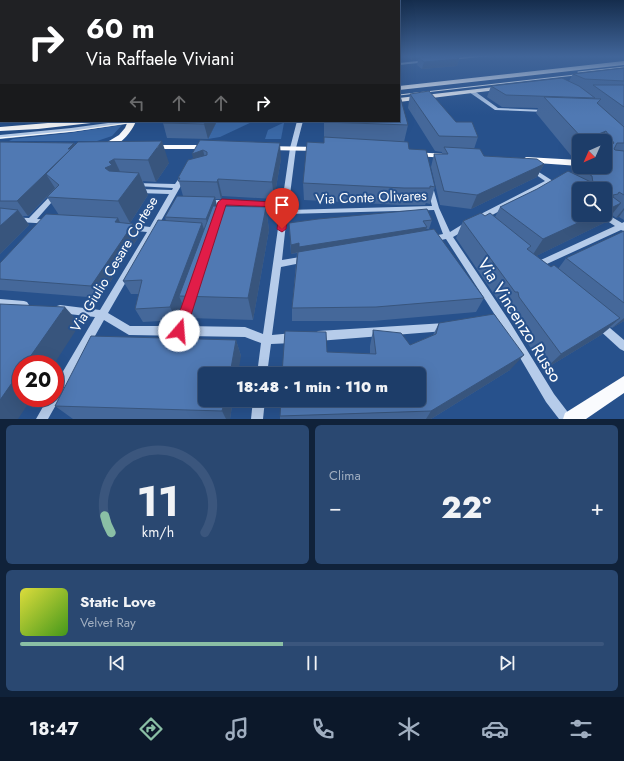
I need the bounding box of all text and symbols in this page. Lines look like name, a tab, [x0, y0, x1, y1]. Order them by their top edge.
text: 60 m	[86, 8, 155, 49]
icon: right	[20, 16, 72, 68]
text: Via Raffaele Viviani	[86, 46, 234, 72]
icon: left	[126, 92, 148, 114]
icon: ahead	[168, 92, 190, 114]
icon: ahead	[210, 92, 232, 114]
icon: right	[252, 92, 274, 114]
north arrow	[572, 134, 612, 174]
map controls	[572, 134, 612, 222]
button: search	[572, 182, 612, 222]
street label: Via Conte Olivares	[315, 185, 427, 209]
pin	[265, 188, 299, 229]
street label: Via Giulio Cesare Cortese	[66, 192, 162, 336]
icon: arrive	[271, 194, 293, 216]
street label: Via Vincenzo Russo	[472, 253, 568, 387]
position arrow	[158, 310, 200, 352]
speed limit sign: 20	[12, 355, 64, 407]
text: 18:48 · 1 min · 110 m	[236, 376, 388, 398]
text: Clima	[329, 466, 361, 485]
text: 11	[136, 470, 179, 531]
text: 22°	[441, 486, 491, 529]
text: −	[329, 491, 342, 523]
text: +	[590, 491, 604, 523]
text: km/h	[141, 521, 174, 541]
text: Static Love	[80, 591, 156, 613]
text: Velvet Ray	[80, 613, 136, 632]
icon: previous	[106, 652, 128, 674]
icon: pause	[301, 652, 323, 674]
icon: next	[496, 652, 518, 674]
icon: directions	[137, 715, 165, 743]
icon: music	[223, 715, 251, 743]
icon: phone	[309, 715, 337, 743]
icon: climate	[395, 715, 423, 743]
icon: car	[481, 715, 509, 743]
icon: filters	[567, 715, 595, 743]
text: 18:47	[29, 716, 79, 742]

